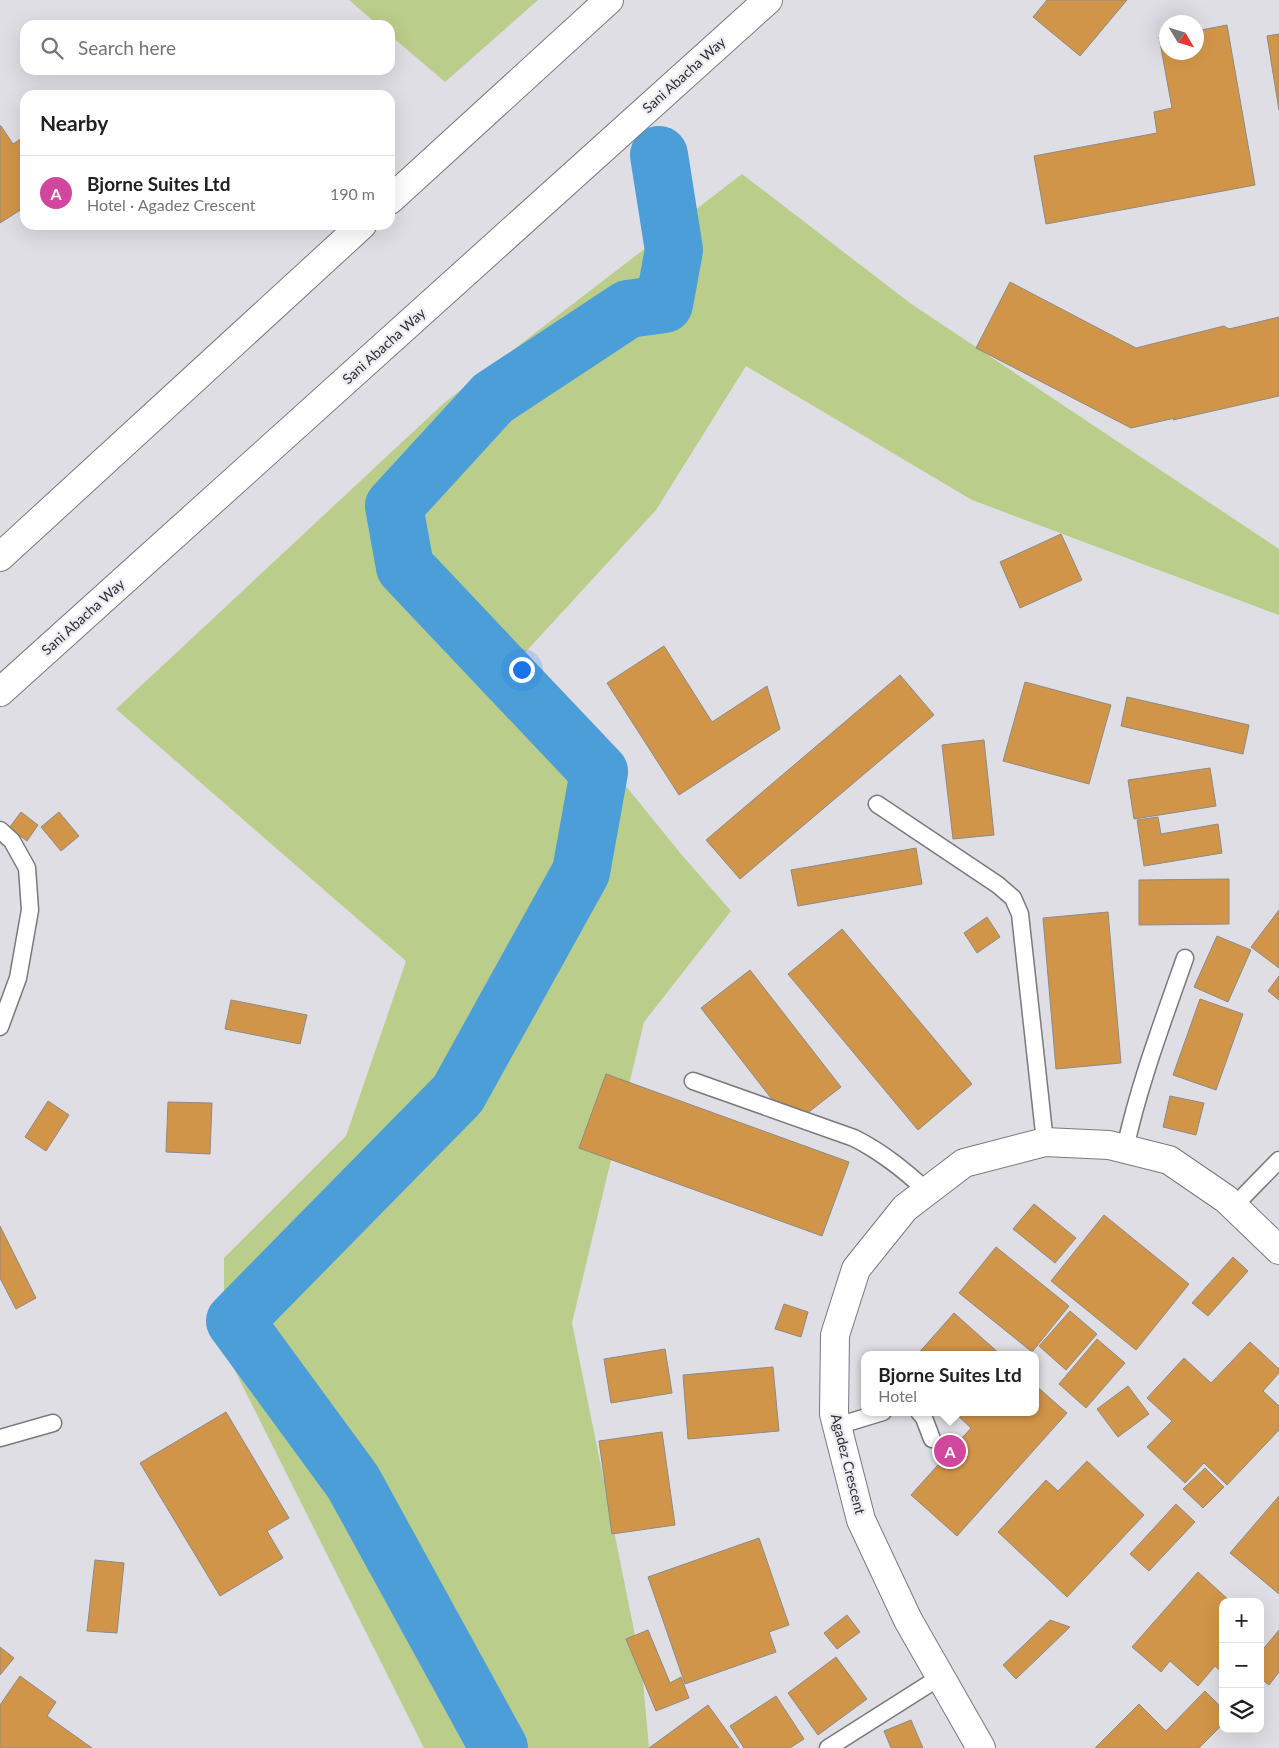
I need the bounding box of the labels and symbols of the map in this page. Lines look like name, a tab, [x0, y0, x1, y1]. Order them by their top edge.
north arrow	[1159, 15, 1204, 60]
street label: Sani Abacha Way	[639, 32, 729, 116]
street label: Sani Abacha Way	[339, 303, 429, 387]
street label: Sani Abacha Way	[38, 574, 128, 658]
your location	[509, 657, 535, 683]
street label: Agadez Crescent	[828, 1412, 869, 1516]
pin: A	[934, 1432, 966, 1470]

